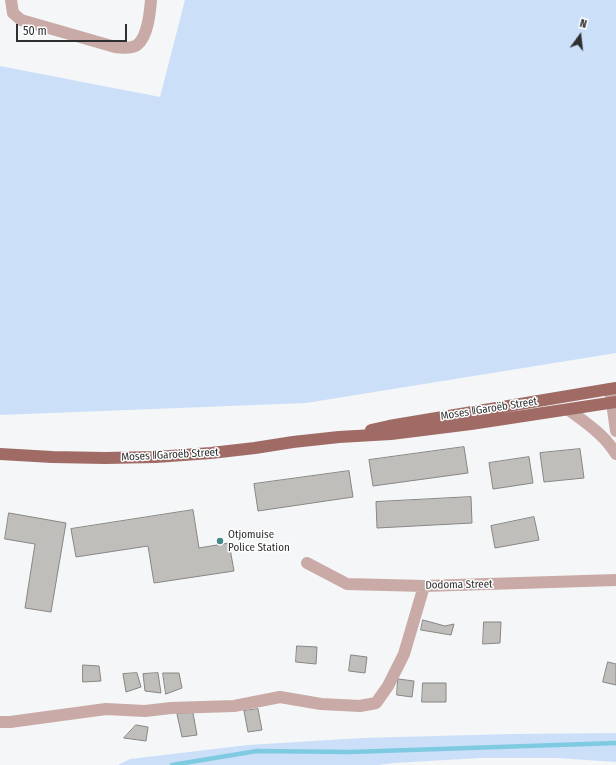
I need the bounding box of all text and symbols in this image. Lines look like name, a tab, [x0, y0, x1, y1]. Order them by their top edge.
scale bar	[18, 16, 129, 42]
north arrow	[560, 16, 600, 56]
text: N	[578, 17, 588, 31]
text: 50 m	[23, 24, 47, 38]
street label: Moses ǁGaroëb Street	[440, 395, 538, 423]
street label: Moses ǁGaroëb Street	[121, 446, 219, 464]
place label: Otjomuise Police Station	[228, 528, 290, 554]
marker: Otjomuise Police Station	[215, 536, 225, 546]
street label: Dodoma Street	[425, 578, 493, 592]

